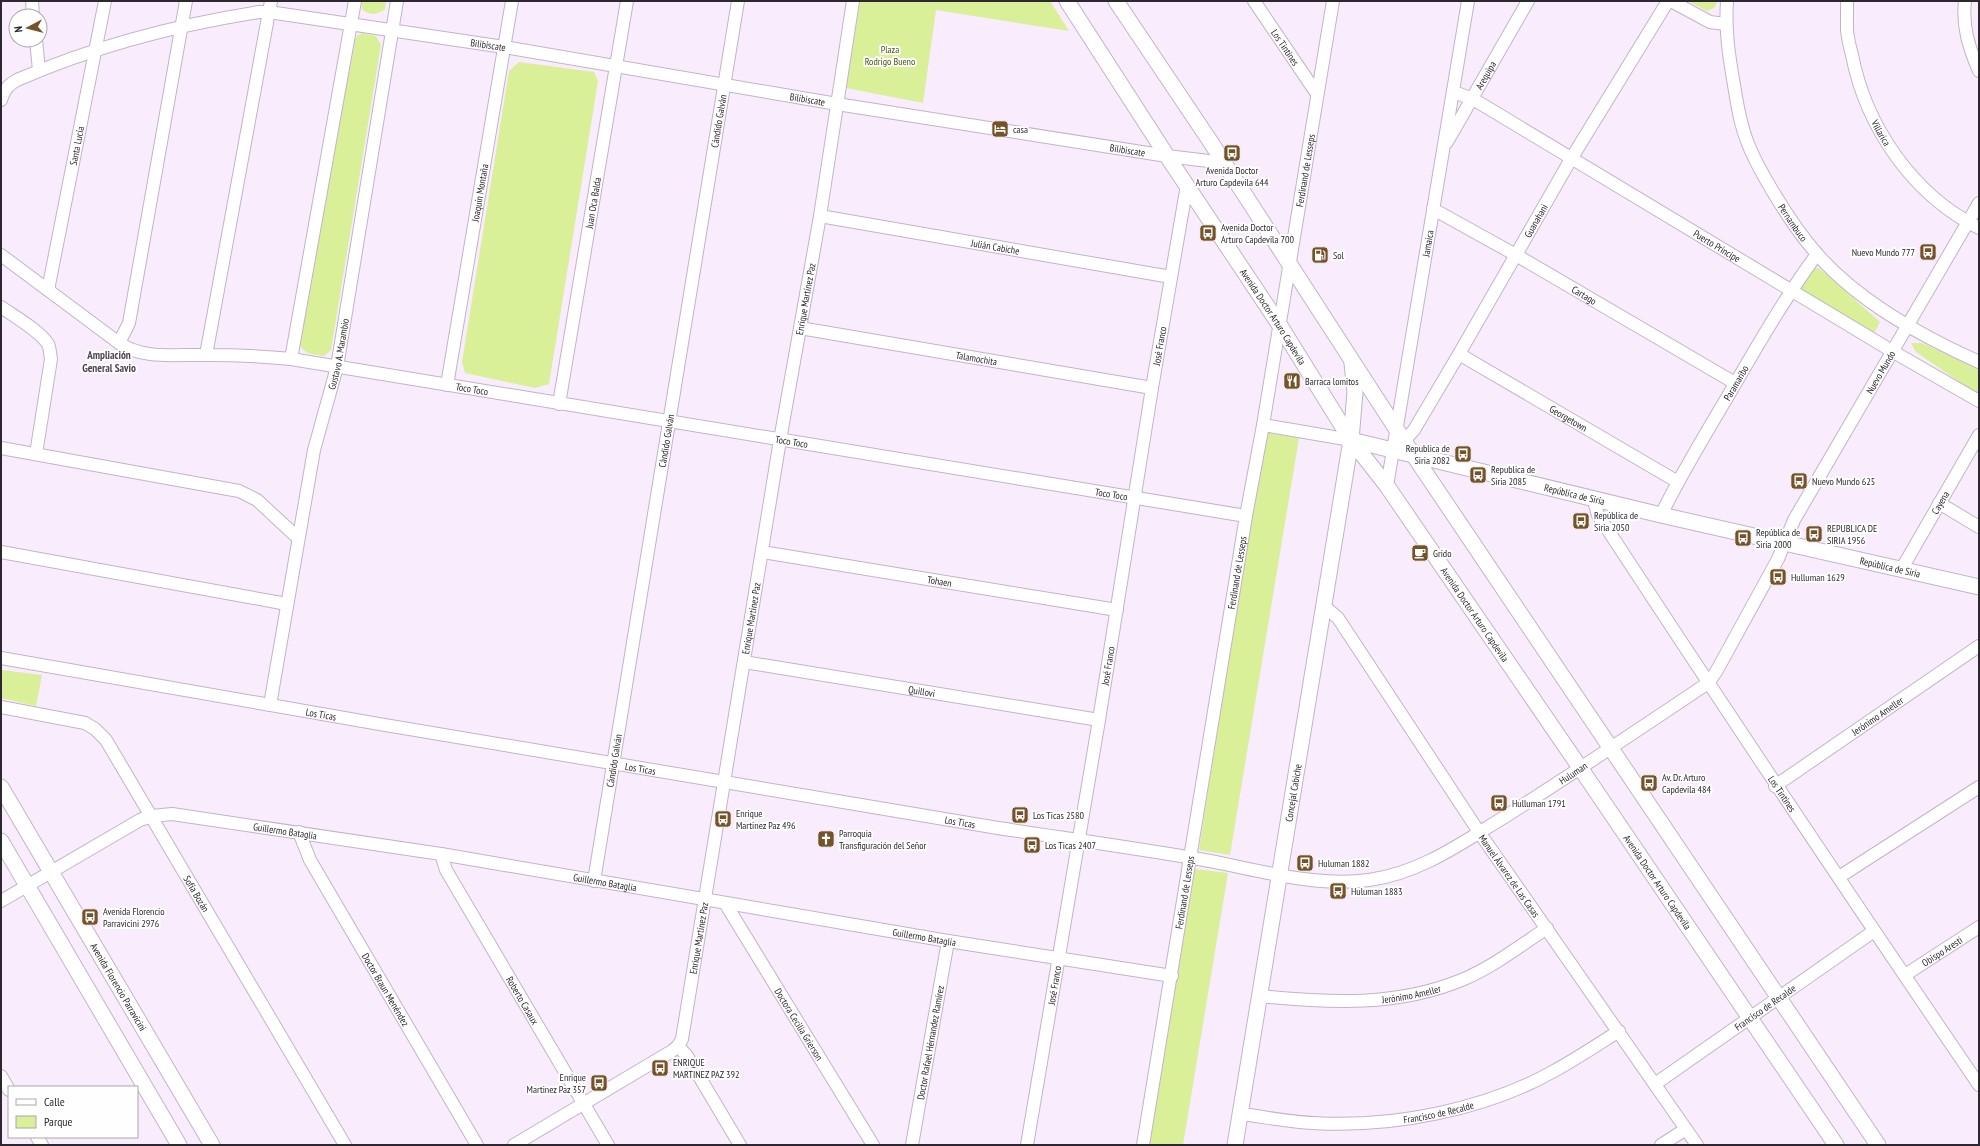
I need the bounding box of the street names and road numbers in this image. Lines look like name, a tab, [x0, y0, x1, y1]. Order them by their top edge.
street label: Los Tintines	[1268, 27, 1303, 69]
street label: Bilibiscate	[470, 36, 507, 54]
street label: Arequipa	[1472, 59, 1499, 92]
street label: Bilibiscate	[789, 90, 826, 108]
street label: Cándido Galván	[708, 93, 729, 149]
street label: Villarica	[1868, 117, 1894, 148]
street label: Santa Lucía	[66, 125, 87, 166]
street label: Ferdinand de Lesseps	[1293, 132, 1318, 208]
street label: Bilibiscate	[1109, 141, 1146, 159]
street label: Joaquín Montaña	[468, 163, 491, 224]
street label: Juan Oca Balda	[582, 176, 604, 230]
street label: Pernambuco	[1776, 201, 1810, 244]
street label: Guanahani	[1521, 202, 1550, 240]
street label: Puerto Príncipe	[1691, 227, 1743, 265]
street label: Jamaica	[1419, 229, 1436, 259]
street label: Julián Cabiche	[969, 236, 1021, 257]
street label: Enrique Martínez Paz	[792, 262, 818, 336]
street label: Avenida Doctor Arturo Capdevila	[1237, 266, 1309, 367]
street label: Cartago	[1569, 283, 1599, 307]
street label: Gustavo A. Marambio	[325, 317, 351, 391]
street label: José Franco	[1149, 325, 1169, 367]
street label: Talamochita	[955, 348, 998, 368]
street label: Nuevo Mundo	[1863, 348, 1898, 396]
street label: Paramaribo	[1720, 363, 1751, 403]
street label: Toco Toco	[455, 380, 489, 398]
street label: Georgetown	[1547, 402, 1590, 434]
street label: Cándido Galván	[655, 413, 677, 468]
street label: Toco Toco	[774, 432, 809, 450]
street label: República de Siria	[1543, 481, 1606, 508]
street label: Toco Toco	[1094, 485, 1129, 503]
street label: Cayena	[1928, 488, 1952, 516]
street label: Ferdinand de Lesseps	[1224, 534, 1249, 610]
street label: República de Siria	[1859, 554, 1922, 580]
street label: Avenida Doctor Arturo Capdevila	[1438, 565, 1512, 664]
street label: Tohaen	[926, 573, 953, 589]
street label: Enrique Martínez Paz	[739, 581, 763, 655]
street label: José Franco	[1098, 645, 1117, 687]
street label: Quillovi	[907, 682, 936, 700]
street label: Jerónimo Ameller	[1848, 693, 1906, 739]
street label: Los Ticas	[305, 705, 338, 723]
street label: Cándido Galván	[603, 733, 624, 788]
street label: Los Ticas	[624, 759, 657, 777]
street label: Huluman	[1556, 759, 1590, 787]
street label: Concejal Cabiche	[1282, 763, 1304, 823]
street label: Los Tintines	[1766, 773, 1800, 815]
street label: Los Ticas	[944, 813, 977, 831]
street label: Guillermo Bataglia	[252, 820, 318, 842]
street label: Manuel Álvarez de Las Casas	[1476, 832, 1543, 920]
street label: Avenida Doctor Arturo Capdevila	[1621, 832, 1694, 932]
street label: Ferdinand de Lesseps	[1172, 854, 1197, 930]
street label: Guillermo Bataglia	[572, 870, 638, 894]
street label: Sofía Bozán	[181, 873, 212, 914]
street label: Enrique Martínez Paz	[686, 901, 711, 975]
street label: Guillermo Bataglia	[892, 925, 957, 949]
street label: Obispo Aresti	[1919, 933, 1965, 969]
street label: Avenida Florencio Parravicini	[88, 941, 150, 1033]
street label: Doctor Braun Menéndez	[359, 950, 413, 1029]
street label: José Franco	[1044, 965, 1064, 1007]
street label: Roberto Casaux	[504, 974, 542, 1027]
street label: Jerónimo Ameller	[1380, 981, 1443, 1006]
street label: Francisco de Recalde	[1732, 981, 1798, 1033]
street label: Doctor Rafael Hérnandez Ramírez	[914, 984, 947, 1101]
street label: Doctora Cecilia Grierson	[772, 986, 826, 1063]
street label: Francisco de Recalde	[1402, 1098, 1475, 1126]

